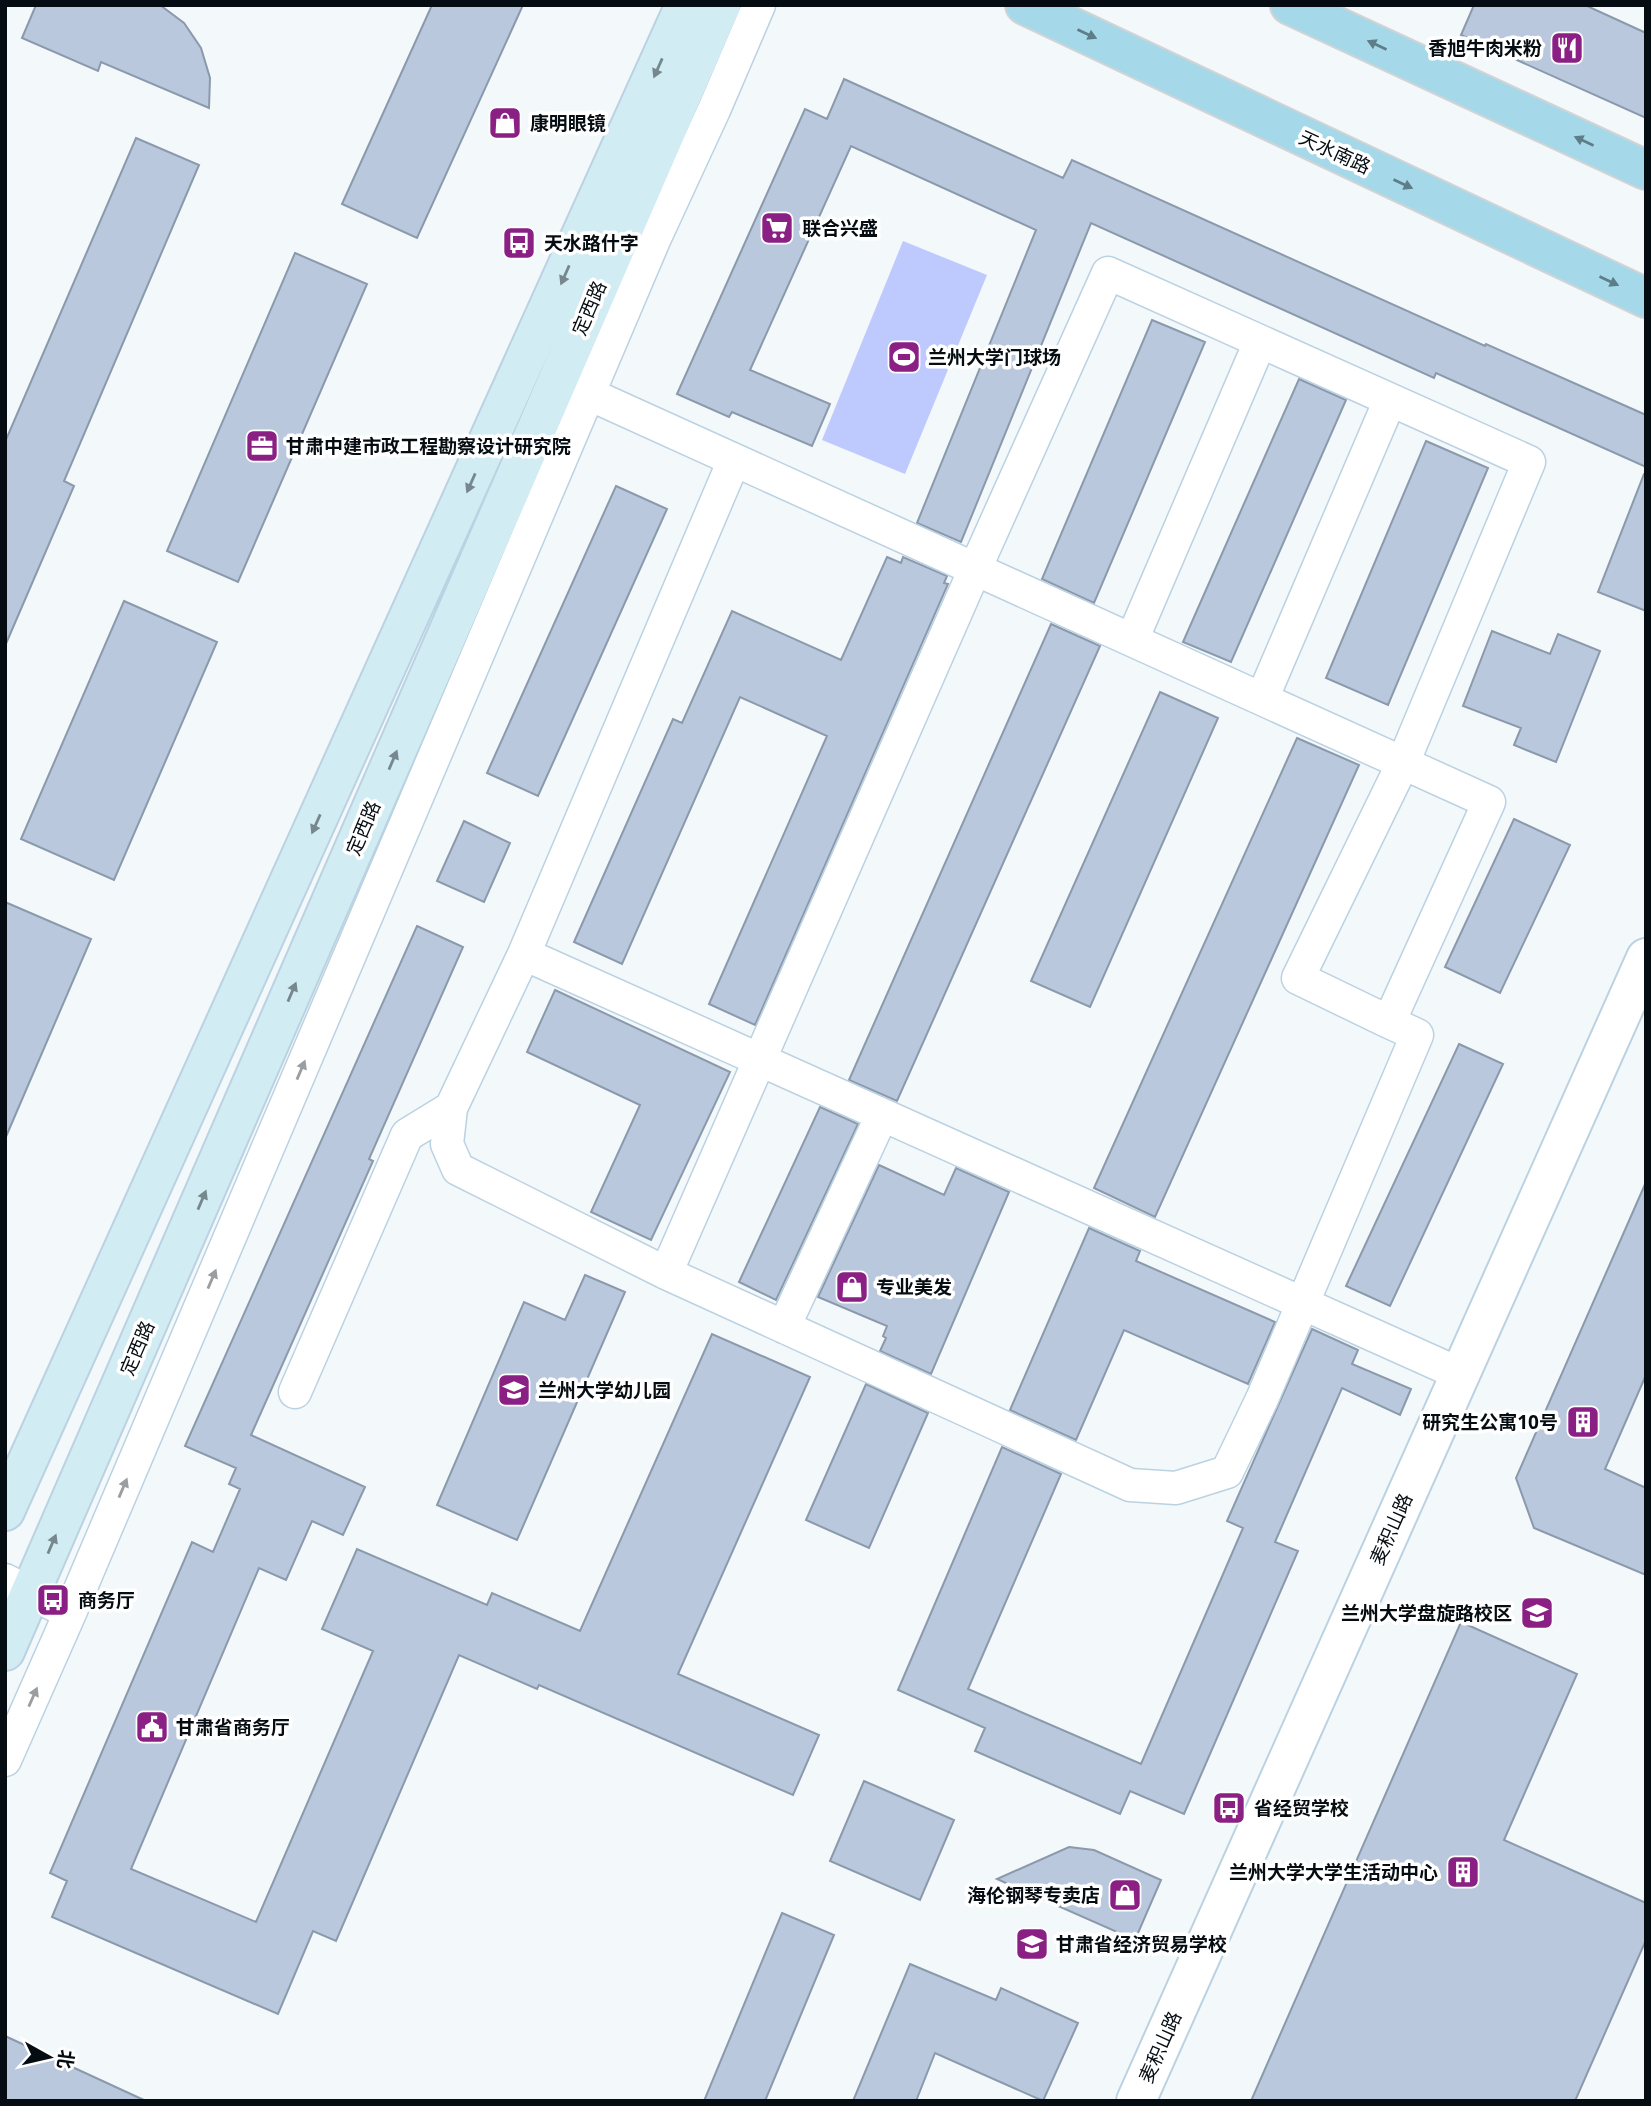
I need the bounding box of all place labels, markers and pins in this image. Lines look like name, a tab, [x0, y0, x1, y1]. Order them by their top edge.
restaurant icon: 香旭牛肉米粉	[1548, 29, 1586, 67]
place label: 香旭牛肉米粉	[1428, 35, 1542, 61]
shop icon: 康明眼镜	[486, 104, 524, 142]
place label: 康明眼镜	[530, 110, 606, 136]
supermarket icon: 联合兴盛	[758, 209, 796, 247]
place label: 联合兴盛	[802, 215, 878, 241]
bus stop icon: 天水路什字	[500, 224, 538, 262]
place label: 天水路什字	[544, 230, 639, 256]
sports icon: 兰州大学门球场	[885, 338, 923, 376]
place label: 兰州大学门球场	[928, 344, 1061, 370]
office icon: 甘肃中建市政工程勘察设计研究院	[243, 427, 281, 465]
place label: 甘肃中建市政工程勘察设计研究院	[286, 433, 571, 459]
shop icon: 专业美发	[833, 1268, 871, 1306]
place label: 专业美发	[876, 1274, 952, 1300]
school or university icon: 兰州大学幼儿园	[495, 1371, 533, 1409]
place label: 兰州大学幼儿园	[538, 1377, 671, 1403]
building icon: 研究生公寓10号	[1564, 1403, 1602, 1441]
place label: 研究生公寓10号	[1422, 1409, 1558, 1435]
bus stop icon: 商务厅	[34, 1581, 72, 1619]
place label: 商务厅	[78, 1587, 135, 1613]
school or university icon: 兰州大学盘旋路校区	[1518, 1594, 1556, 1632]
place label: 兰州大学盘旋路校区	[1341, 1600, 1512, 1626]
public building icon: 甘肃省商务厅	[133, 1708, 171, 1746]
place label: 甘肃省商务厅	[176, 1714, 290, 1740]
bus stop icon: 省经贸学校	[1210, 1789, 1248, 1827]
place label: 省经贸学校	[1254, 1795, 1349, 1821]
building icon: 兰州大学大学生活动中心	[1444, 1853, 1482, 1891]
place label: 兰州大学大学生活动中心	[1229, 1859, 1438, 1885]
shop icon: 海伦钢琴专卖店	[1106, 1876, 1144, 1914]
place label: 海伦钢琴专卖店	[967, 1882, 1100, 1908]
school or university icon: 甘肃省经济贸易学校	[1013, 1925, 1051, 1963]
place label: 甘肃省经济贸易学校	[1056, 1931, 1227, 1957]

